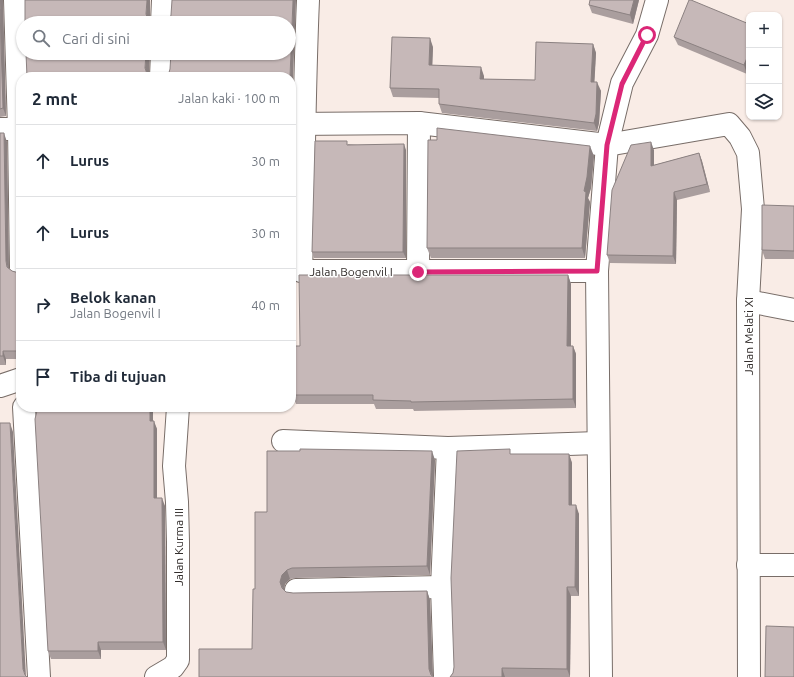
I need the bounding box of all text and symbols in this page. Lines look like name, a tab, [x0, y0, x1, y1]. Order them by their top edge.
map controls	[746, 12, 782, 120]
button: +	[746, 12, 782, 48]
search box	[16, 16, 296, 60]
route start	[638, 26, 656, 44]
icon: search	[30, 27, 52, 49]
text: Cari di sini	[62, 30, 130, 47]
button: −	[746, 48, 782, 84]
button: layers	[746, 84, 782, 120]
text: 2 mnt	[32, 89, 78, 108]
text: Jalan kaki · 100 m	[178, 91, 280, 105]
icon: ahead	[32, 150, 54, 172]
text: Lurus	[70, 152, 109, 169]
text: 30 m	[251, 154, 280, 168]
icon: ahead	[32, 222, 54, 244]
text: Lurus	[70, 224, 109, 241]
text: 30 m	[251, 226, 280, 240]
route end	[409, 263, 427, 281]
street label: Jalan Bogenvil I	[309, 265, 393, 278]
text: Belok kanan	[70, 289, 156, 306]
icon: right	[32, 294, 54, 316]
street label: Jalan Melati XI	[742, 297, 755, 375]
text: 40 m	[251, 298, 280, 312]
text: Jalan Bogenvil I	[70, 306, 161, 320]
icon: arrive	[32, 366, 54, 388]
text: Tiba di tujuan	[70, 368, 166, 385]
street label: Jalan Kurma III	[172, 508, 185, 586]

